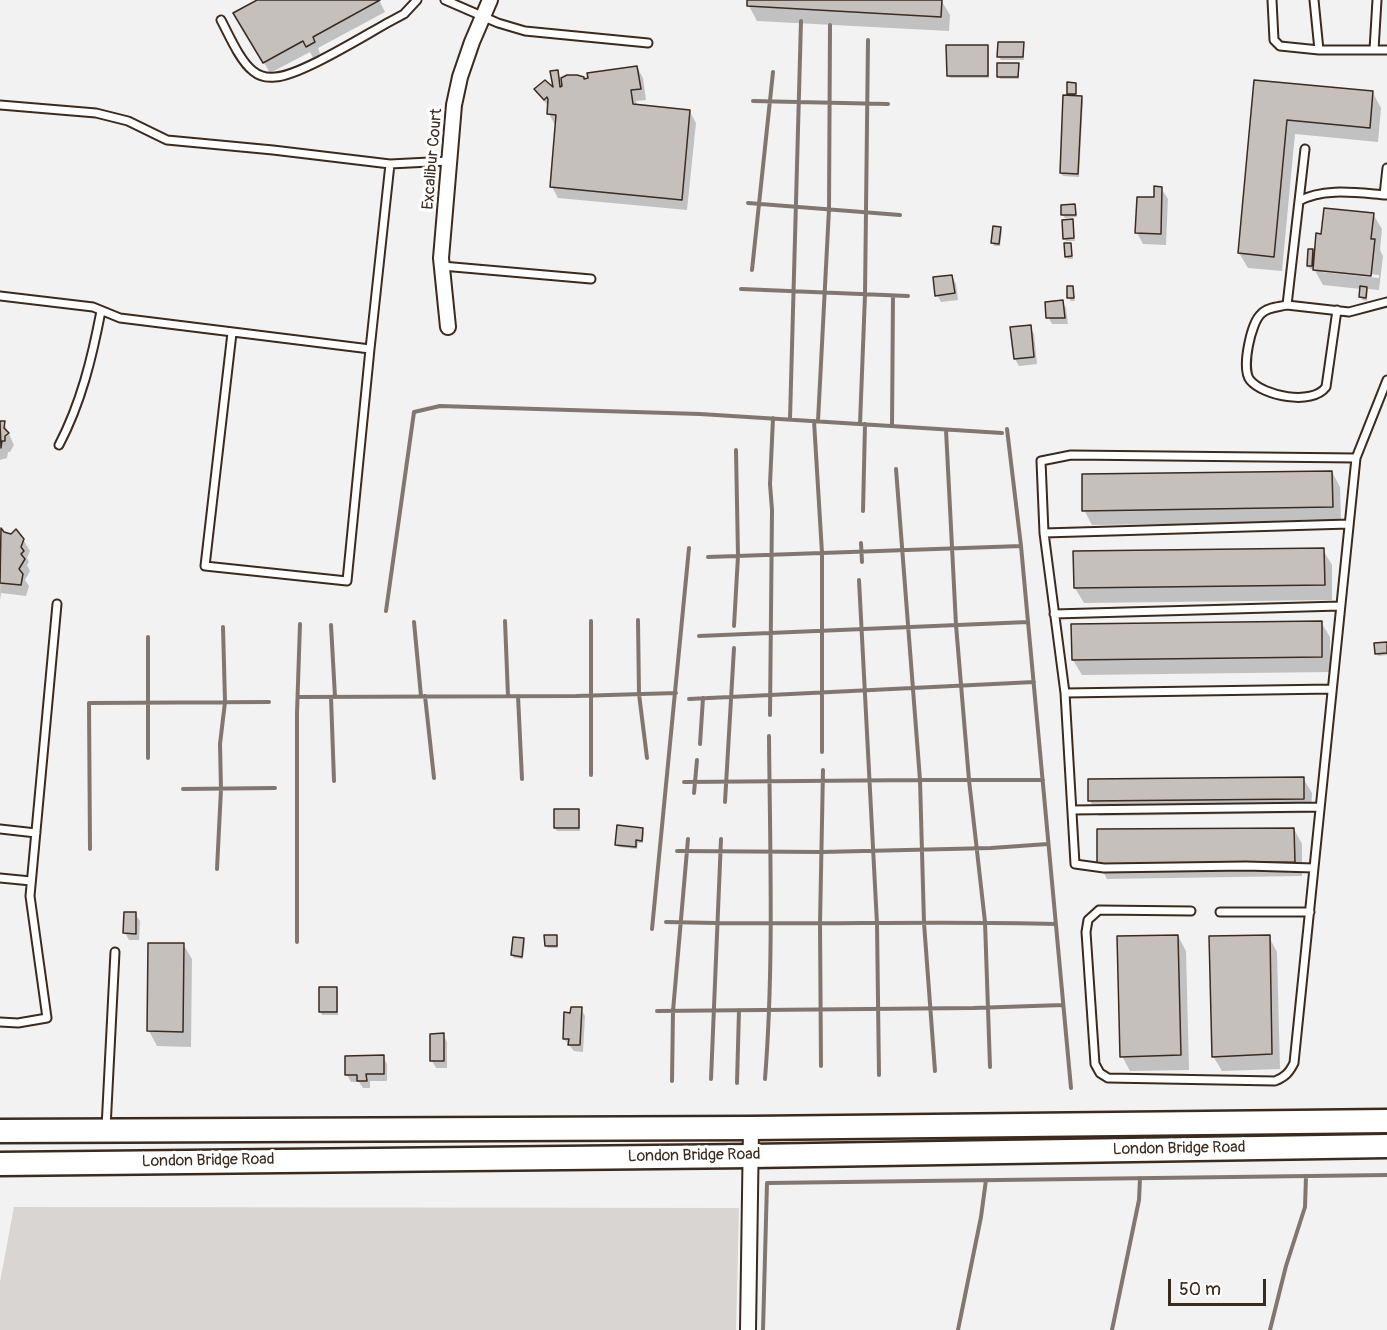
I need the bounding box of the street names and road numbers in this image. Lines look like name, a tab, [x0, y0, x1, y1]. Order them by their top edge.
street label: Excalibur Court	[419, 108, 447, 210]
street label: London Bridge Road	[1112, 1138, 1246, 1160]
street label: London Bridge Road	[627, 1145, 761, 1167]
street label: London Bridge Road	[141, 1150, 275, 1172]

